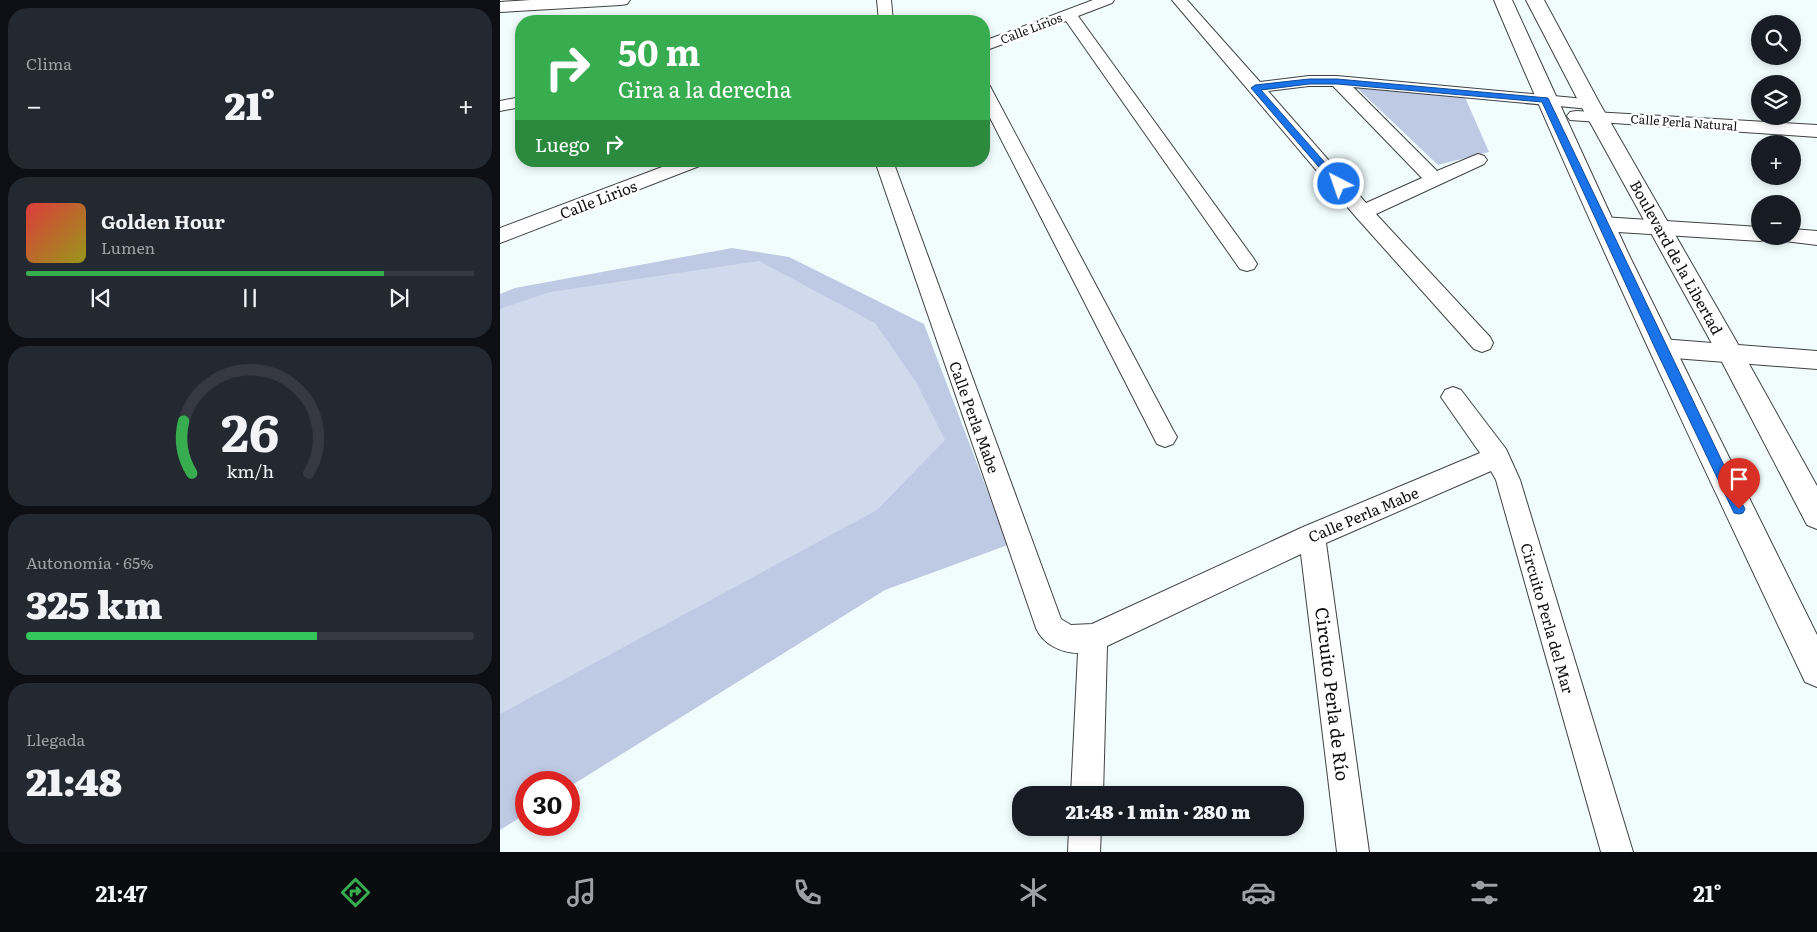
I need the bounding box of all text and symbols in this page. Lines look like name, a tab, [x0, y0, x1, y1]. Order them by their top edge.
street label: Calle Lirios	[997, 8, 1065, 48]
map controls	[1751, 15, 1801, 245]
button: search	[1751, 15, 1801, 65]
text: 50 m	[618, 25, 701, 77]
icon: right	[535, 35, 600, 100]
text: Clima	[26, 51, 72, 75]
text: Gira a la derecha	[618, 72, 792, 105]
text: 21°	[225, 75, 275, 132]
button: layers	[1751, 75, 1801, 125]
text: −	[26, 83, 42, 125]
text: +	[458, 83, 474, 125]
street label: Calle Perla Natural	[1630, 109, 1738, 135]
text: Luego	[535, 130, 590, 158]
icon: right	[600, 130, 628, 158]
button: +	[1751, 135, 1801, 185]
position arrow	[1312, 157, 1364, 209]
street label: Calle Lirios	[556, 174, 640, 224]
street label: Boulevard de la Libertad	[1625, 176, 1729, 338]
button: −	[1751, 195, 1801, 245]
text: Golden Hour	[101, 207, 225, 235]
text: Lumen	[101, 235, 155, 259]
icon: previous	[87, 284, 115, 312]
icon: pause	[236, 284, 264, 312]
icon: next	[385, 284, 413, 312]
street label: Calle Perla Mabe	[944, 358, 1006, 477]
text: 26	[221, 391, 279, 468]
text: km/h	[226, 457, 274, 484]
pin	[1718, 458, 1760, 509]
icon: arrive	[1725, 465, 1753, 493]
street label: Calle Perla Mabe	[1304, 480, 1422, 548]
street label: Circuito Perla del Mar	[1515, 540, 1581, 696]
text: Autonomía · 65%	[26, 550, 154, 574]
text: 325 km	[26, 574, 163, 631]
street label: Circuito Perla de Río	[1309, 606, 1357, 782]
text: Llegada	[26, 727, 85, 751]
text: 21:48	[26, 751, 122, 808]
speed limit sign: 30	[515, 771, 580, 836]
text: 21:48 · 1 min · 280 m	[1066, 797, 1250, 825]
icon: directions	[338, 875, 373, 910]
icon: music	[564, 875, 599, 910]
icon: phone	[790, 875, 825, 910]
icon: climate	[1016, 875, 1051, 910]
icon: car	[1241, 875, 1276, 910]
icon: filters	[1467, 875, 1502, 910]
text: 21:47	[95, 876, 148, 909]
text: 21°	[1693, 876, 1722, 909]

